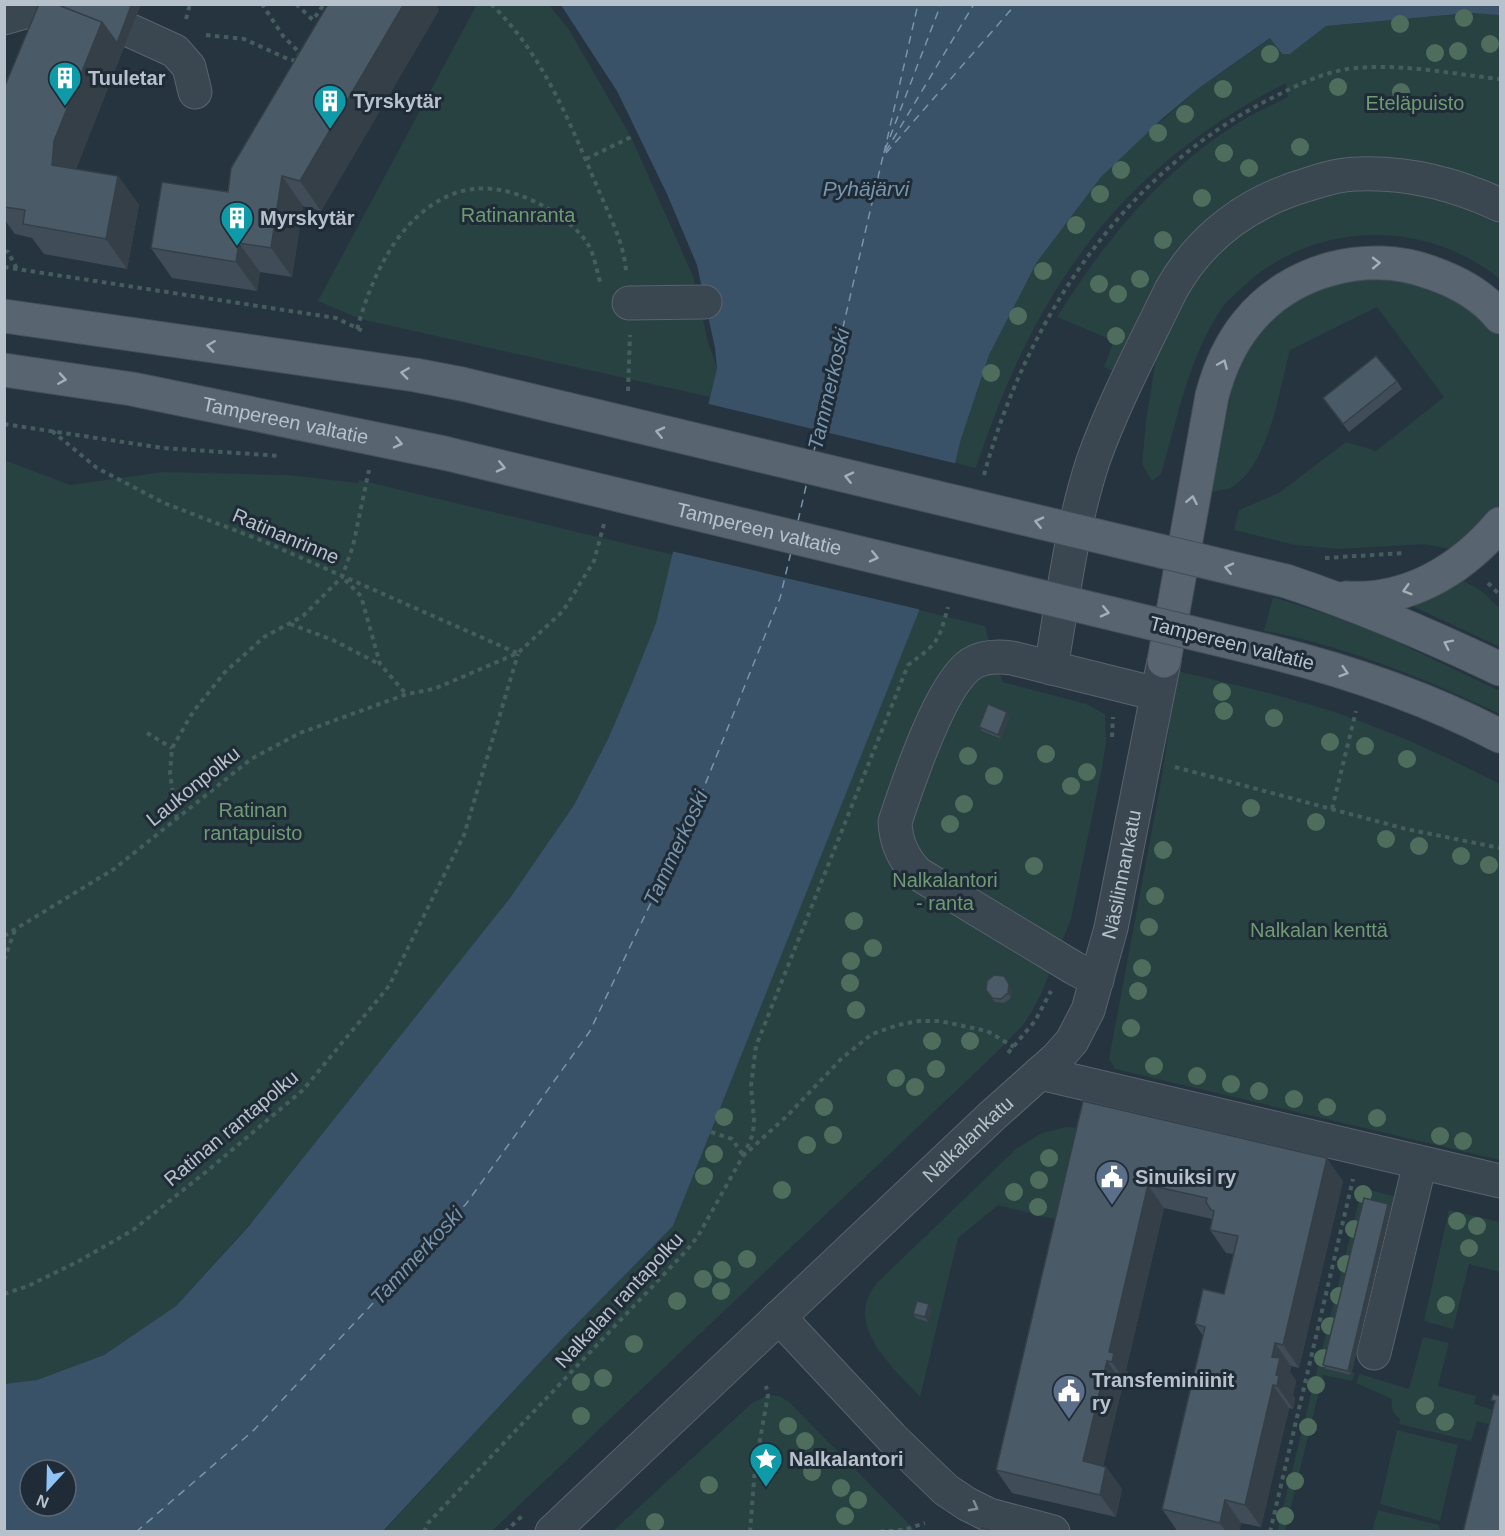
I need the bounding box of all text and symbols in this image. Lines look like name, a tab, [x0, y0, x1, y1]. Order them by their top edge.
building icon: Tuuletar	[47, 60, 83, 107]
place label: Tuuletar	[88, 67, 166, 89]
building icon: Tyrskytär	[312, 83, 348, 130]
place label: Tyrskytär	[353, 90, 442, 112]
park label: Eteläpuisto	[1366, 92, 1464, 114]
water label: Pyhäjärvi	[823, 177, 911, 200]
building icon: Myrskytär	[219, 200, 255, 247]
park label: Ratinanranta	[461, 204, 576, 226]
place label: Myrskytär	[260, 207, 355, 229]
one-way arrow	[1372, 256, 1381, 269]
water label: Tammerkoski	[803, 325, 854, 452]
one-way arrow	[207, 340, 216, 352]
one-way arrow	[1216, 359, 1228, 370]
one-way arrow	[400, 368, 409, 380]
one-way arrow	[58, 372, 67, 384]
street label: Tampereen valtatie	[200, 393, 370, 448]
one-way arrow	[655, 426, 665, 439]
one-way arrow	[393, 435, 403, 448]
one-way arrow	[496, 460, 506, 473]
one-way arrow	[845, 471, 855, 484]
one-way arrow	[1185, 495, 1198, 505]
street label: Tampereen valtatie	[674, 498, 844, 559]
street label: Ratinanrinne	[229, 504, 343, 568]
one-way arrow	[1034, 517, 1044, 530]
one-way arrow	[869, 549, 879, 562]
one-way arrow	[1224, 562, 1234, 575]
one-way arrow	[1402, 583, 1413, 595]
one-way arrow	[1100, 604, 1110, 617]
street label: Tampereen valtatie	[1147, 612, 1317, 674]
one-way arrow	[1443, 639, 1454, 651]
one-way arrow	[1338, 665, 1349, 677]
street label: Laukonpolku	[142, 742, 244, 830]
water label: Tammerkoski	[639, 785, 713, 909]
park label: Ratinan rantapuisto	[204, 799, 302, 844]
street label: Näsilinnankatu	[1097, 808, 1145, 942]
park label: Nalkalantori - ranta	[892, 869, 998, 914]
park label: Nalkalan kenttä	[1250, 919, 1389, 941]
street label: Ratinan rantapolku	[160, 1066, 302, 1190]
street label: Nalkalankatu	[918, 1092, 1017, 1187]
public building icon: Sinuiksi ry	[1094, 1159, 1130, 1206]
place label: Sinuiksi ry	[1135, 1166, 1237, 1188]
water label: Tammerkoski	[366, 1201, 468, 1309]
street label: Nalkalan rantapolku	[551, 1228, 687, 1372]
place label: Transfeminiinit ry	[1092, 1369, 1235, 1414]
public building icon: Transfeminiinit ry	[1051, 1373, 1087, 1420]
place icon: Nalkalantori	[748, 1441, 784, 1488]
place label: Nalkalantori	[789, 1448, 903, 1470]
north arrow	[18, 1458, 78, 1518]
text: N	[34, 1491, 51, 1511]
one-way arrow	[968, 1500, 978, 1511]

